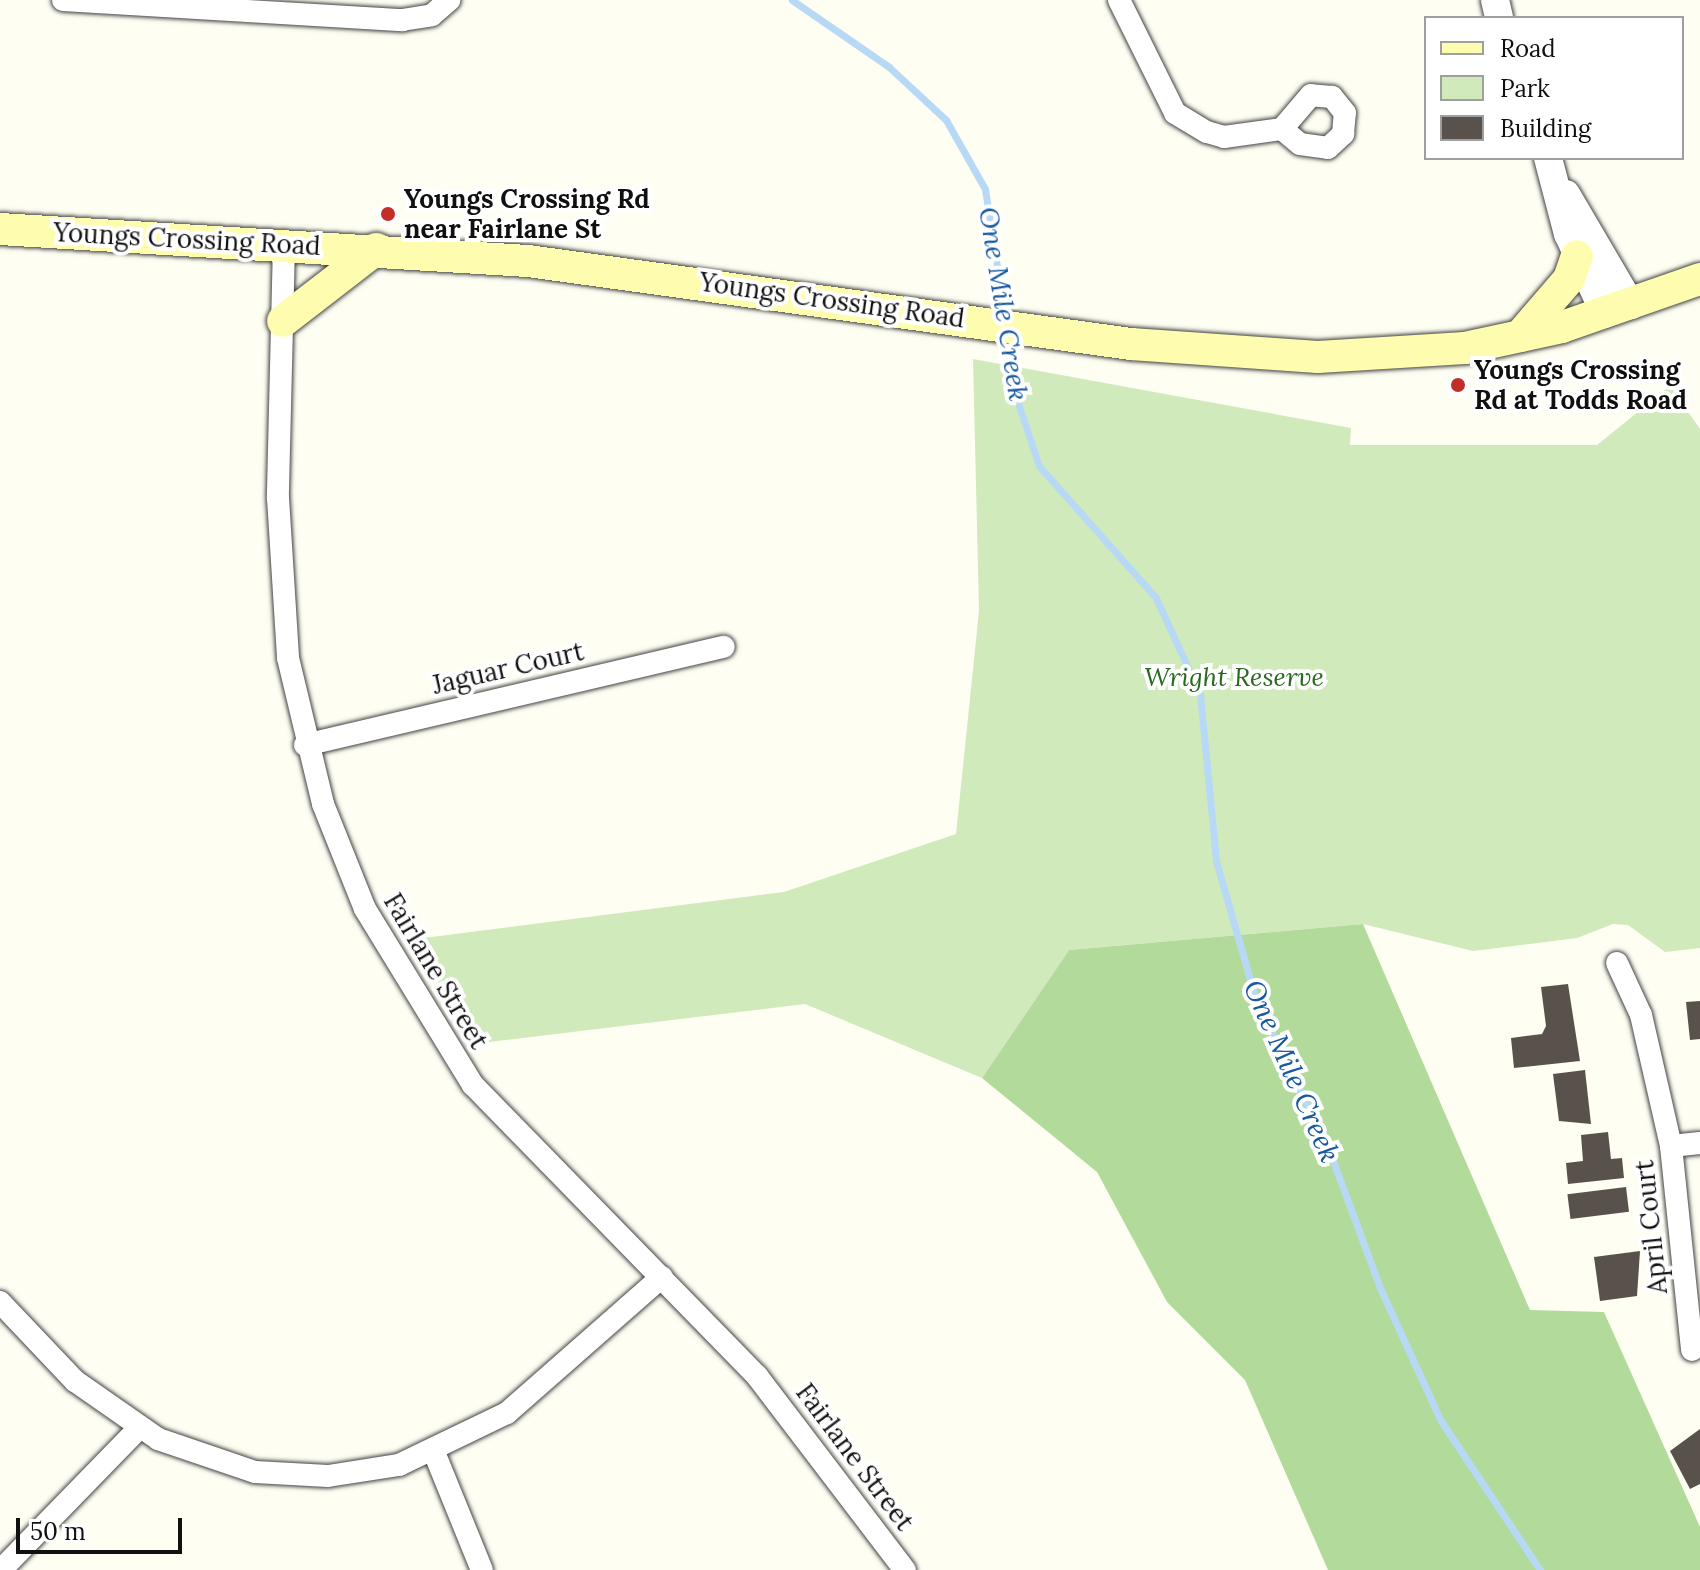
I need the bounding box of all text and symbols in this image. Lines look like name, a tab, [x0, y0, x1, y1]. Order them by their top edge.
legend	[1424, 16, 1684, 160]
text: Road	[1500, 33, 1556, 64]
text: Park	[1500, 73, 1550, 104]
text: Building	[1500, 113, 1591, 144]
place label: Youngs Crossing Rd near Fairlane St	[404, 183, 650, 244]
water label: One Mile Creek	[972, 204, 1036, 404]
marker: Youngs Crossing Rd near Fairlane St	[379, 205, 397, 223]
street label: Youngs Crossing Road	[53, 216, 321, 262]
street label: Youngs Crossing Road	[697, 266, 967, 334]
place label: Youngs Crossing Rd at Todds Road	[1474, 354, 1687, 416]
marker: Youngs Crossing Rd at Todds Road	[1449, 376, 1467, 394]
street label: Jaguar Court	[429, 635, 587, 701]
park label: Wright Reserve	[1144, 661, 1324, 693]
street label: Fairlane Street	[377, 888, 495, 1054]
water label: One Mile Creek	[1237, 975, 1347, 1167]
street label: April Court	[1628, 1158, 1674, 1296]
street label: Fairlane Street	[790, 1377, 920, 1537]
scale bar	[20, 1502, 186, 1552]
text: 50 m	[30, 1516, 86, 1547]

